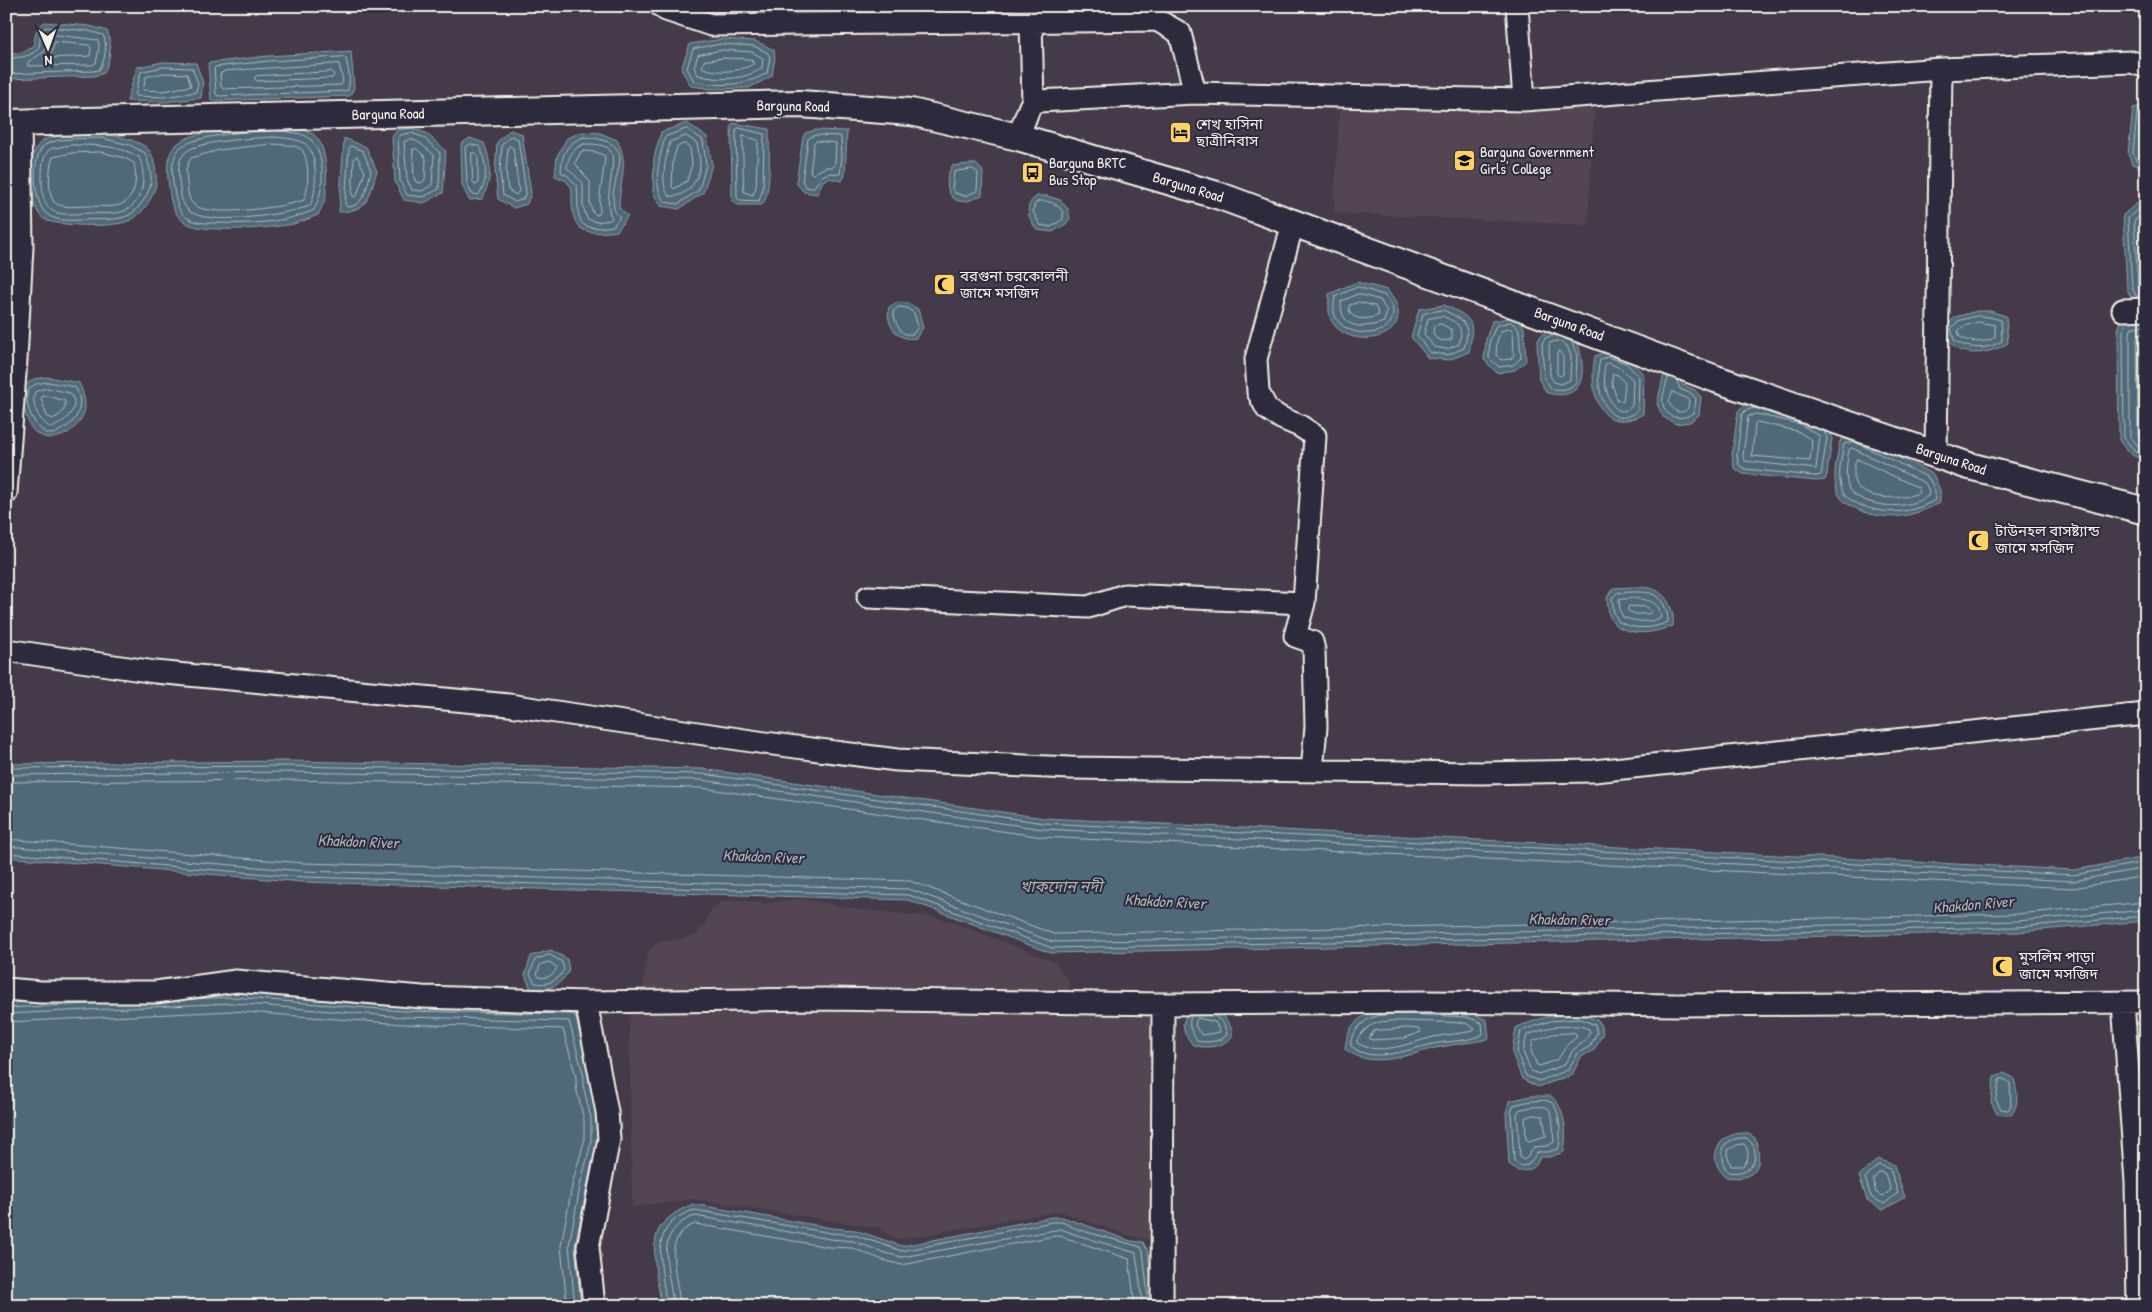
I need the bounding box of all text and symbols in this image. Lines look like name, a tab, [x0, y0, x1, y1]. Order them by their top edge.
north arrow	[22, 22, 72, 72]
text: N	[44, 52, 53, 71]
street label: Barguna Road	[757, 94, 830, 117]
street label: Barguna Road	[351, 102, 425, 125]
place label: শেখ হাসিনা ছাত্রীনিবাস	[1195, 113, 1264, 151]
hotel icon: শেখ হাসিনা ছাত্রীনিবাস	[1168, 121, 1192, 145]
place label: Barguna Government Girls' College	[1480, 141, 1595, 179]
school or university icon: Barguna Government Girls' College	[1452, 149, 1476, 173]
place label: Barguna BRTC Bus Stop	[1049, 152, 1127, 190]
bus stop icon: Barguna BRTC Bus Stop	[1021, 160, 1045, 184]
street label: Barguna Road	[1150, 166, 1226, 207]
place label: বরগুনা চরকোলনী জামে মসজিদ	[959, 265, 1069, 303]
mosque icon: বরগুনা চরকোলনী জামে মসজিদ	[932, 273, 956, 297]
street label: Barguna Road	[1531, 301, 1607, 346]
street label: Barguna Road	[1913, 437, 1989, 480]
place label: টাউনহল বাসষ্ট্যান্ড জামে মসজিদ	[1994, 520, 2101, 558]
mosque icon: টাউনহল বাসষ্ট্যান্ড জামে মসজিদ	[1967, 528, 1991, 552]
water label: Khakdon River	[317, 829, 401, 853]
water label: Khakdon River	[722, 844, 806, 868]
water label: খাকদোন নদী	[1020, 875, 1105, 897]
water label: Khakdon River	[1124, 888, 1208, 914]
water label: Khakdon River	[1932, 889, 2016, 919]
water label: Khakdon River	[1528, 907, 1612, 931]
place label: মুসলিম পাড়া জামে মসজিদ	[2018, 946, 2098, 984]
mosque icon: মুসলিম পাড়া জামে মসজিদ	[1991, 954, 2015, 978]

